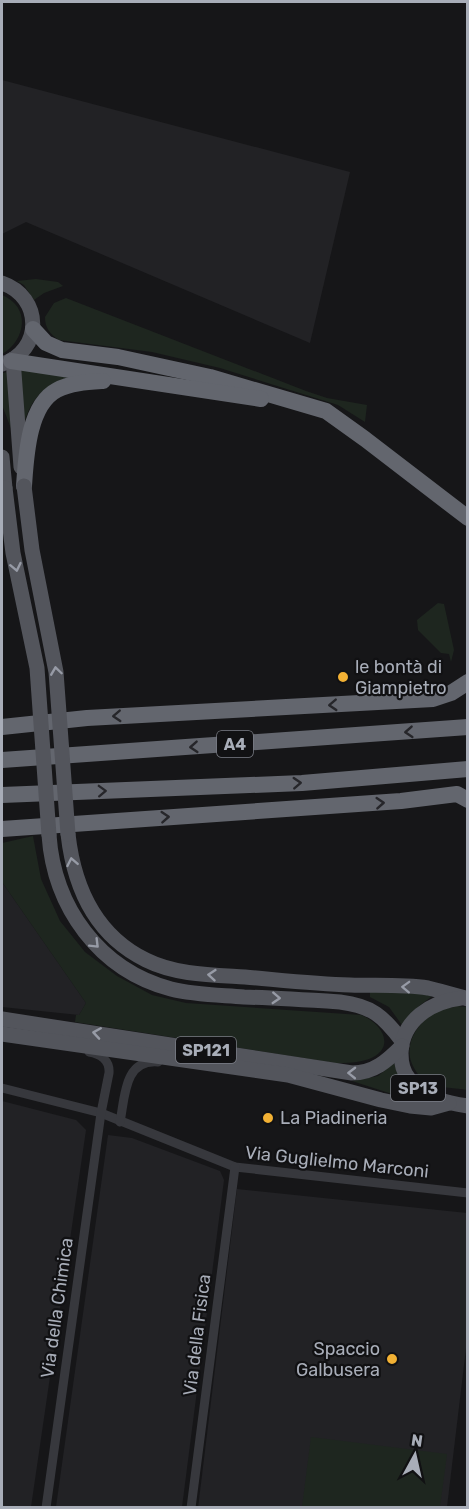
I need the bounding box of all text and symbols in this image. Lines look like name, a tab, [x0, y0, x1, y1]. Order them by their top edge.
one-way arrow	[9, 562, 22, 572]
place label: le bontà di Giampietro	[355, 656, 447, 699]
one-way arrow	[51, 666, 63, 675]
marker: le bontà di Giampietro	[336, 670, 350, 684]
one-way arrow	[329, 699, 338, 712]
one-way arrow	[113, 710, 122, 723]
one-way arrow	[405, 725, 414, 738]
road number: A4	[217, 731, 253, 757]
one-way arrow	[189, 740, 198, 753]
one-way arrow	[292, 777, 301, 790]
one-way arrow	[97, 784, 106, 797]
one-way arrow	[376, 797, 385, 810]
one-way arrow	[160, 811, 169, 824]
one-way arrow	[66, 857, 79, 867]
one-way arrow	[88, 938, 99, 948]
one-way arrow	[207, 969, 216, 982]
one-way arrow	[402, 980, 411, 993]
one-way arrow	[272, 992, 281, 1005]
one-way arrow	[93, 1027, 103, 1040]
road number: SP121	[176, 1037, 236, 1063]
one-way arrow	[348, 1066, 357, 1079]
road number: SP13	[391, 1075, 445, 1101]
place label: La Piadineria	[280, 1107, 388, 1129]
marker: La Piadineria	[261, 1111, 275, 1125]
street label: Via Guglielmo Marconi	[244, 1141, 430, 1183]
street label: Via della Chimica	[36, 1236, 78, 1380]
street label: Via della Fisica	[179, 1273, 215, 1397]
place label: Spaccio Galbusera	[296, 1338, 380, 1381]
marker: Spaccio Galbusera	[385, 1352, 399, 1366]
north arrow	[385, 1425, 445, 1485]
text: N	[410, 1430, 424, 1451]

